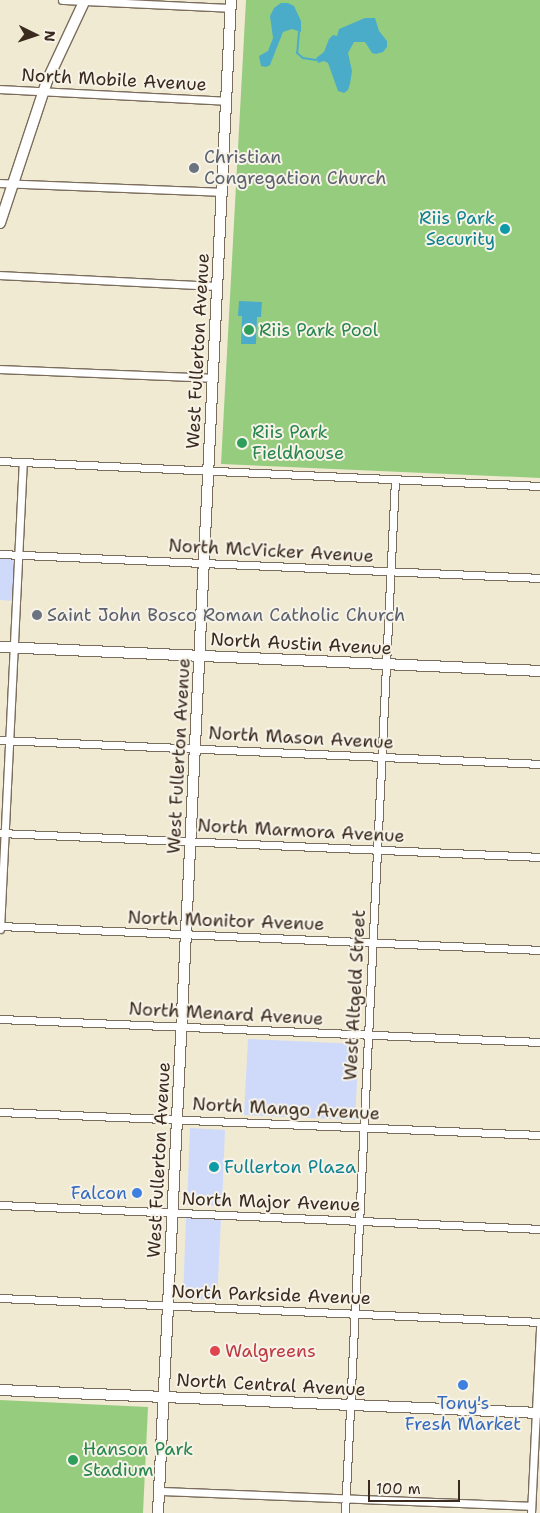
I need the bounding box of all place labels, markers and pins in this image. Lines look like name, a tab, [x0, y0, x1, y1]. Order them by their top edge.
place label: Christian Congregation Church	[204, 147, 386, 190]
marker: Christian Congregation Church	[188, 162, 200, 174]
place label: Riis Park Security	[419, 208, 495, 250]
marker: Riis Park Security	[499, 223, 511, 235]
place label: Riis Park Pool	[259, 319, 378, 341]
marker: Riis Park Pool	[243, 324, 255, 336]
place label: Riis Park Fieldhouse	[252, 422, 344, 464]
marker: Riis Park Fieldhouse	[236, 437, 248, 449]
place label: Saint John Bosco Roman Catholic Church	[47, 604, 405, 626]
marker: Saint John Bosco Roman Catholic Church	[31, 609, 43, 621]
place label: Fullerton Plaza	[224, 1156, 356, 1178]
marker: Fullerton Plaza	[208, 1161, 220, 1173]
place label: Falcon	[71, 1182, 127, 1204]
marker: Falcon	[131, 1187, 143, 1199]
place label: Walgreens	[225, 1340, 316, 1362]
marker: Walgreens	[209, 1345, 221, 1357]
marker: Tony's Fresh Market	[457, 1379, 469, 1391]
place label: Tony's Fresh Market	[405, 1393, 521, 1436]
place label: Hanson Park Stadium	[83, 1439, 193, 1482]
marker: Hanson Park Stadium	[67, 1454, 79, 1466]

